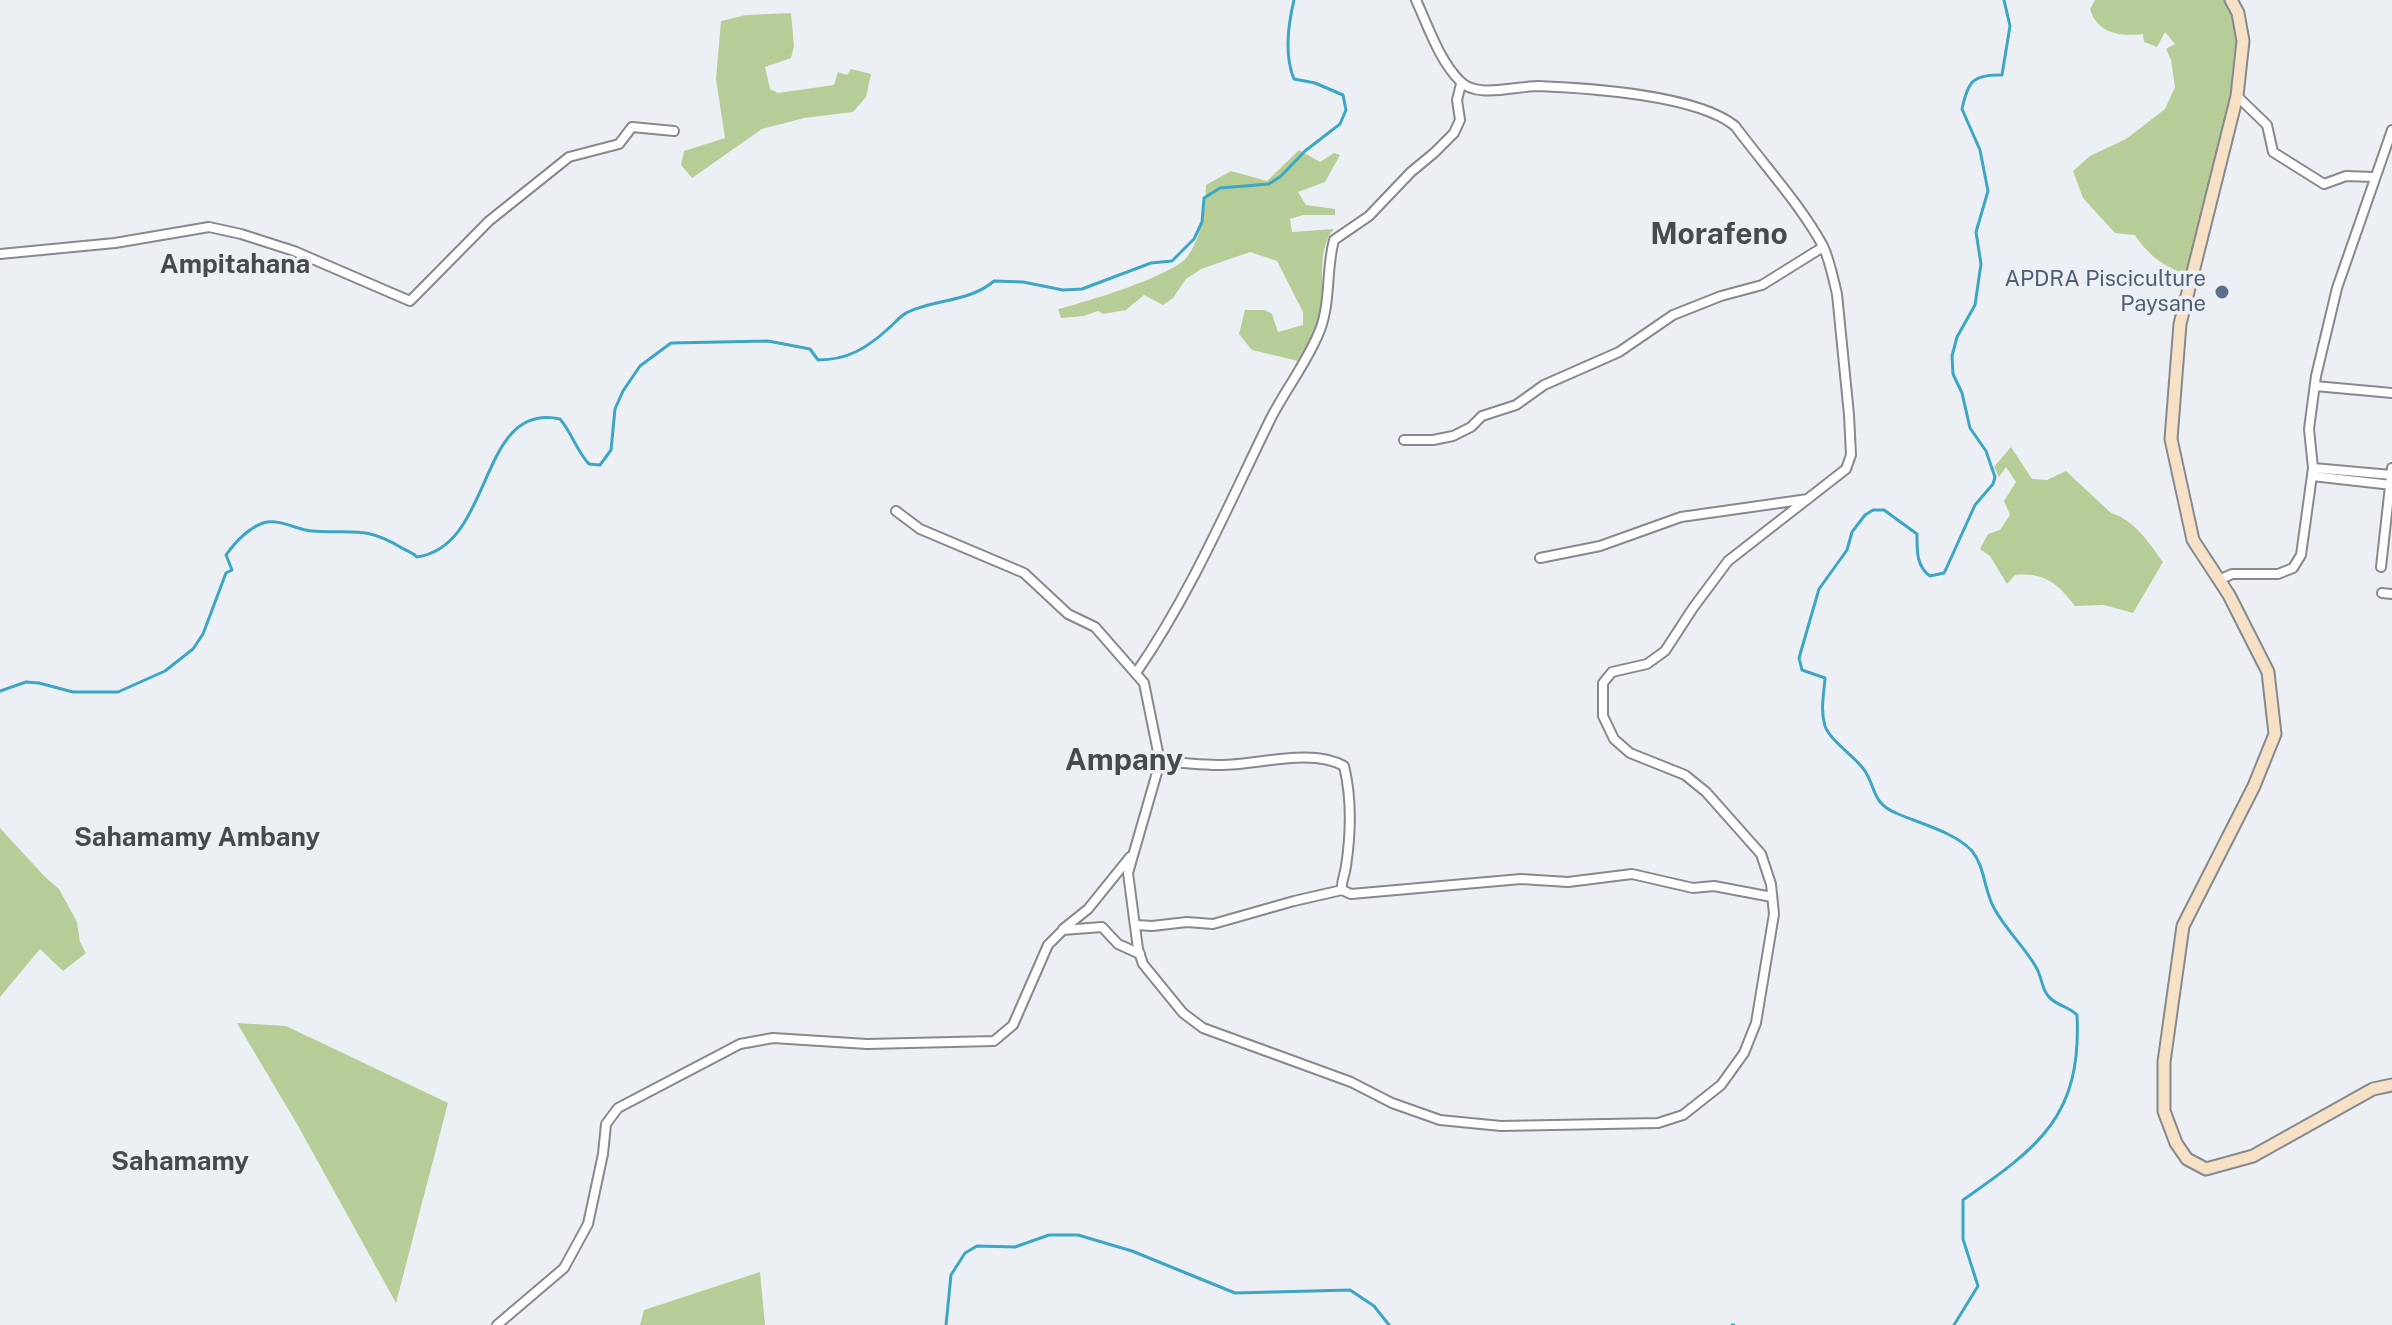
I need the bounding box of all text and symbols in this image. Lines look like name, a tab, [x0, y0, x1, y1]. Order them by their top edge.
district label: Morafeno	[1650, 217, 1788, 253]
district label: Ampitahana	[160, 249, 310, 281]
place label: APDRA Pisciculture Paysane	[2004, 266, 2206, 318]
marker: APDRA Pisciculture Paysane	[2213, 283, 2231, 301]
district label: Ampany	[1065, 743, 1183, 779]
district label: Sahamamy Ambany	[74, 822, 320, 854]
district label: Sahamamy	[111, 1146, 249, 1178]

